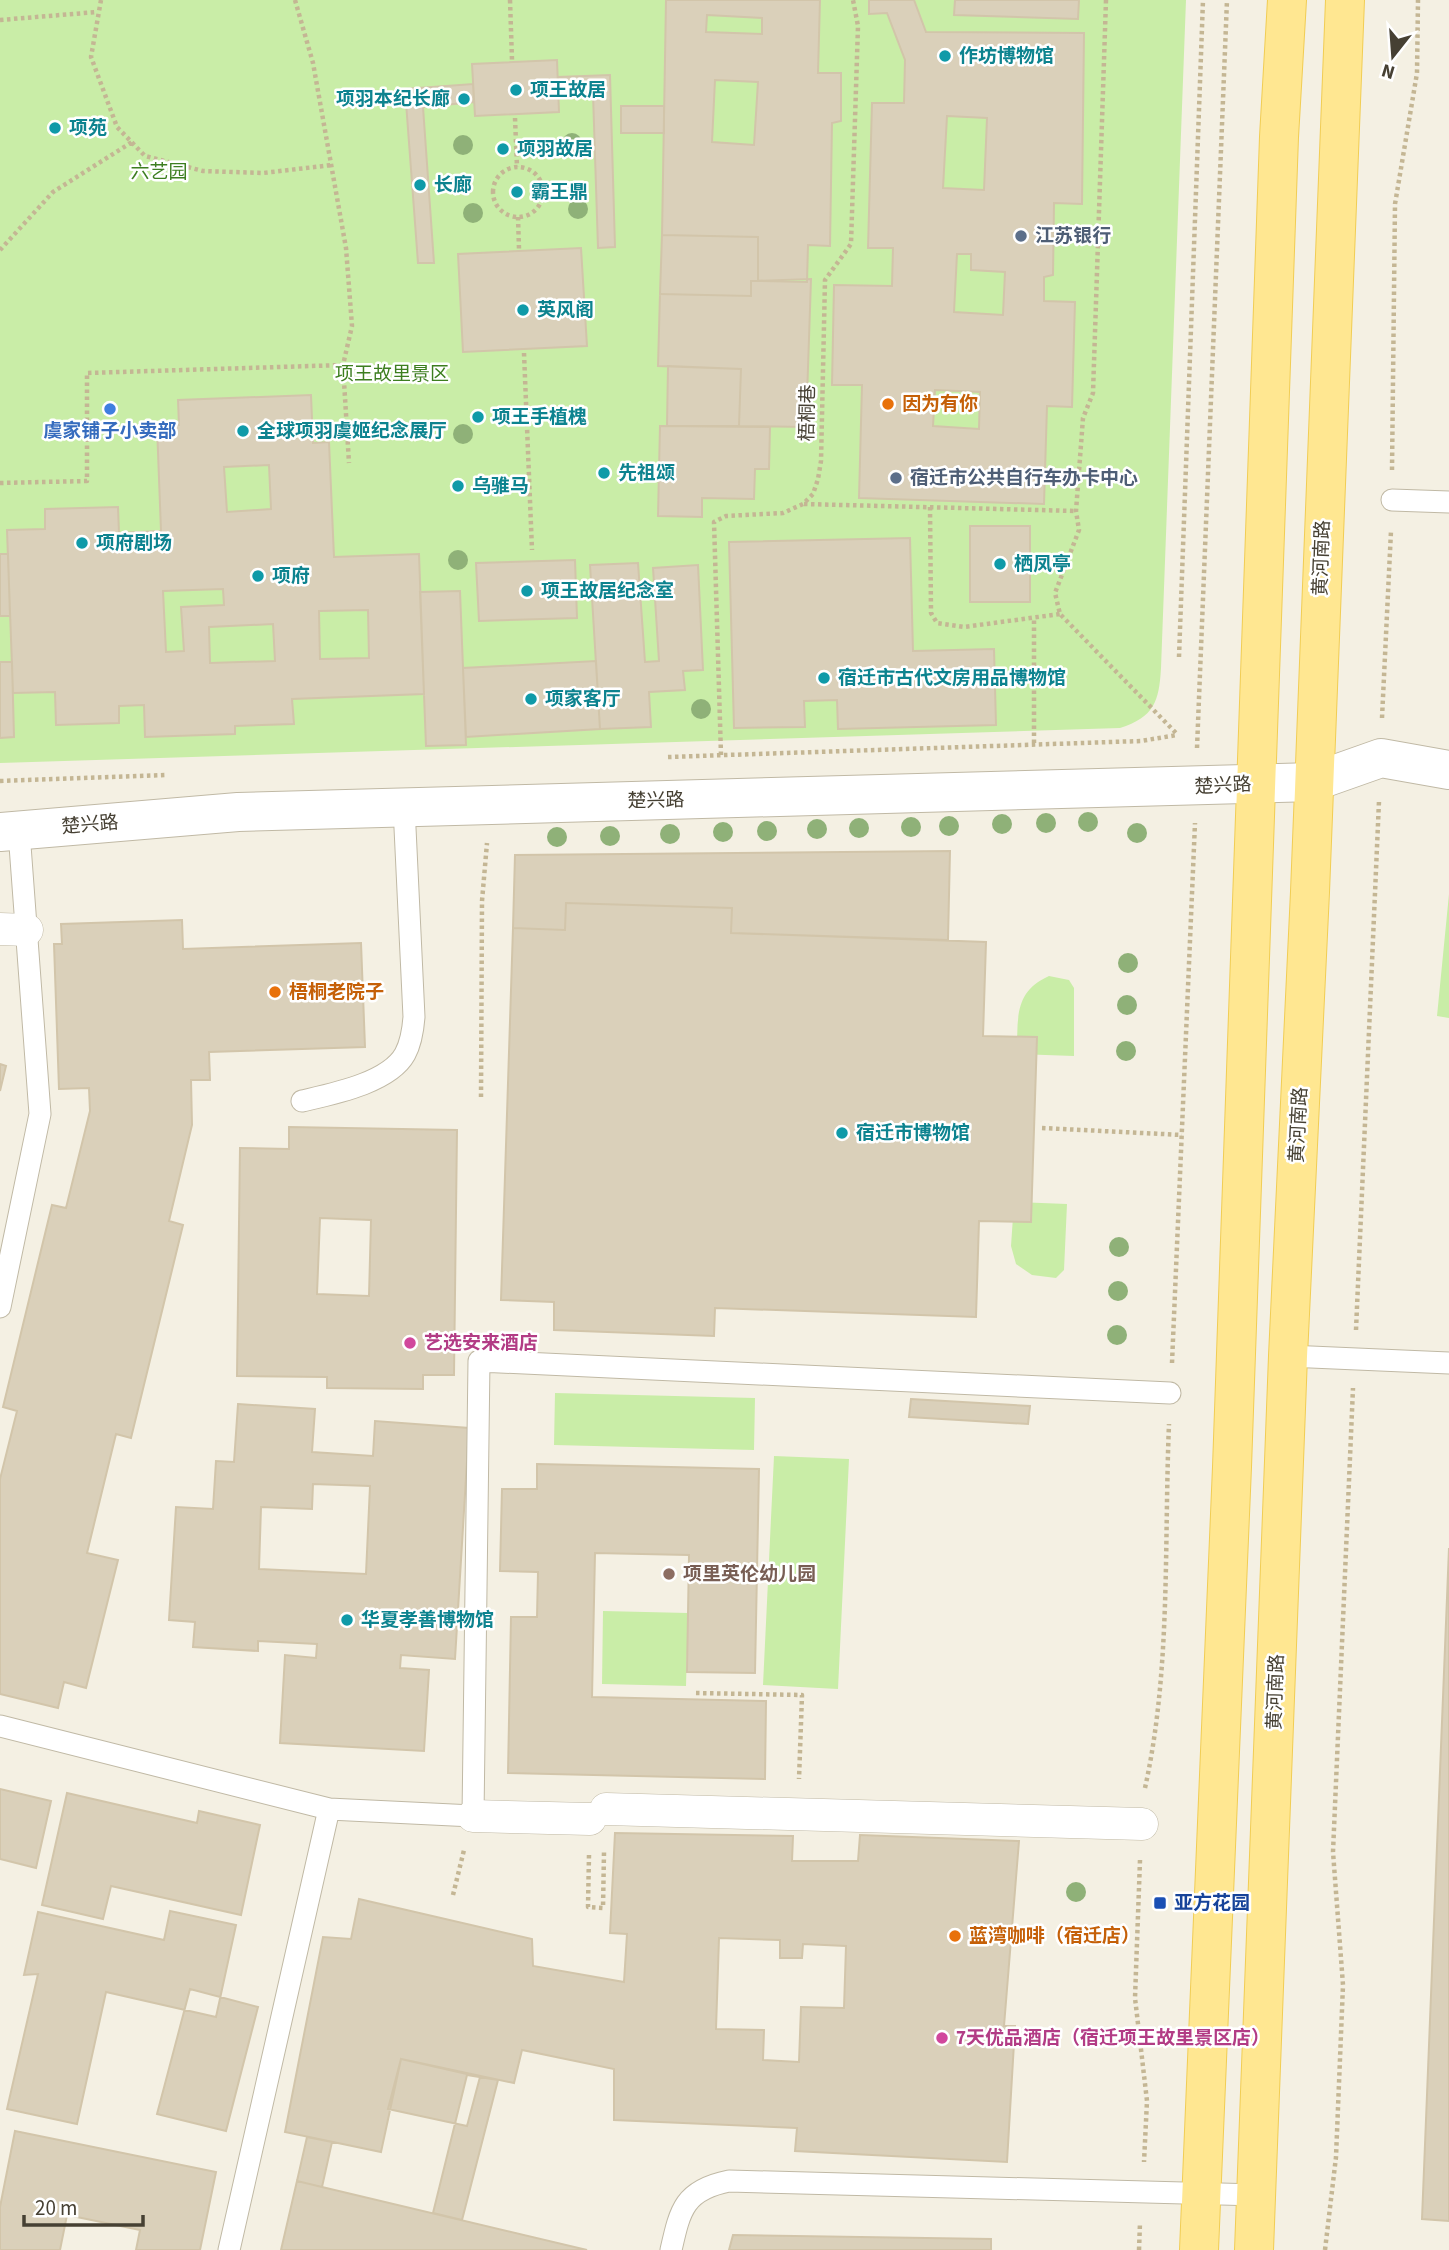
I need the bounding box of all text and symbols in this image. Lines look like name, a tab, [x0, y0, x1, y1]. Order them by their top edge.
north arrow	[1358, 21, 1428, 91]
place label: 作坊博物馆	[959, 43, 1054, 70]
marker: 作坊博物馆	[937, 48, 953, 64]
text: N	[1378, 56, 1398, 86]
place label: 项王故居	[530, 77, 606, 104]
marker: 项王故居	[508, 82, 524, 98]
place label: 项羽本纪长廊	[336, 86, 450, 113]
marker: 项羽本纪长廊	[456, 91, 472, 107]
place label: 项苑	[69, 115, 107, 142]
marker: 项苑	[47, 120, 63, 136]
place label: 项羽故居	[517, 136, 593, 163]
marker: 项羽故居	[495, 141, 511, 157]
park label: 六艺园	[130, 159, 188, 186]
place label: 长廊	[434, 172, 472, 199]
marker: 长廊	[412, 177, 428, 193]
place label: 霸王鼎	[531, 179, 588, 206]
marker: 霸王鼎	[509, 184, 525, 200]
place label: 江苏银行	[1035, 223, 1111, 250]
marker: 江苏银行	[1013, 228, 1029, 244]
place label: 英风阁	[537, 297, 594, 324]
marker: 英风阁	[515, 302, 531, 318]
park label: 项王故里景区	[335, 361, 449, 388]
street label: 梧桐巷	[794, 384, 822, 442]
place label: 因为有你	[902, 391, 978, 418]
marker: 因为有你	[880, 396, 896, 412]
marker: 虞家铺子小卖部	[102, 401, 118, 417]
place label: 项王手植槐	[492, 404, 587, 431]
marker: 项王手植槐	[470, 409, 486, 425]
place label: 虞家铺子小卖部	[43, 418, 177, 445]
place label: 全球项羽虞姬纪念展厅	[257, 418, 447, 445]
marker: 全球项羽虞姬纪念展厅	[235, 423, 251, 439]
place label: 先祖颂	[618, 460, 675, 487]
marker: 先祖颂	[596, 465, 612, 481]
place label: 宿迁市公共自行车办卡中心	[910, 465, 1138, 492]
marker: 宿迁市公共自行车办卡中心	[888, 470, 904, 486]
place label: 乌骓马	[472, 473, 529, 500]
marker: 乌骓马	[450, 478, 466, 494]
street label: 黄河南路	[1307, 520, 1337, 596]
place label: 项府剧场	[96, 530, 172, 557]
marker: 项府剧场	[74, 535, 90, 551]
place label: 栖凤亭	[1014, 551, 1071, 578]
marker: 栖凤亭	[992, 556, 1008, 572]
place label: 项府	[272, 563, 310, 590]
marker: 项府	[250, 568, 266, 584]
place label: 项王故居纪念室	[541, 578, 674, 605]
marker: 项王故居纪念室	[519, 583, 535, 599]
place label: 宿迁市古代文房用品博物馆	[838, 665, 1066, 692]
marker: 宿迁市古代文房用品博物馆	[816, 670, 832, 686]
place label: 项家客厅	[545, 686, 621, 713]
marker: 项家客厅	[523, 691, 539, 707]
street label: 楚兴路	[1194, 771, 1252, 801]
street label: 楚兴路	[627, 787, 685, 815]
street label: 楚兴路	[60, 809, 120, 841]
place label: 梧桐老院子	[289, 979, 384, 1006]
marker: 梧桐老院子	[267, 984, 283, 1000]
street label: 黄河南路	[1284, 1086, 1314, 1164]
place label: 宿迁市博物馆	[856, 1120, 970, 1147]
marker: 宿迁市博物馆	[834, 1125, 850, 1141]
place label: 艺选安来酒店	[424, 1330, 538, 1357]
marker: 艺选安来酒店	[402, 1335, 418, 1351]
place label: 项里英伦幼儿园	[683, 1561, 816, 1588]
marker: 项里英伦幼儿园	[661, 1566, 677, 1582]
place label: 华夏孝善博物馆	[361, 1607, 494, 1634]
marker: 华夏孝善博物馆	[339, 1612, 355, 1628]
street label: 黄河南路	[1261, 1654, 1291, 1730]
place label: 亚方花园	[1174, 1890, 1250, 1917]
marker: 亚方花园	[1152, 1895, 1168, 1911]
place label: 蓝湾咖啡（宿迁店）	[969, 1923, 1140, 1950]
marker: 蓝湾咖啡（宿迁店）	[947, 1928, 963, 1944]
place label: 7天优品酒店（宿迁项王故里景区店）	[956, 2025, 1270, 2052]
marker: 7天优品酒店（宿迁项王故里景区店）	[934, 2030, 950, 2046]
scale bar	[24, 2184, 144, 2228]
text: 20 m	[35, 2193, 77, 2223]

